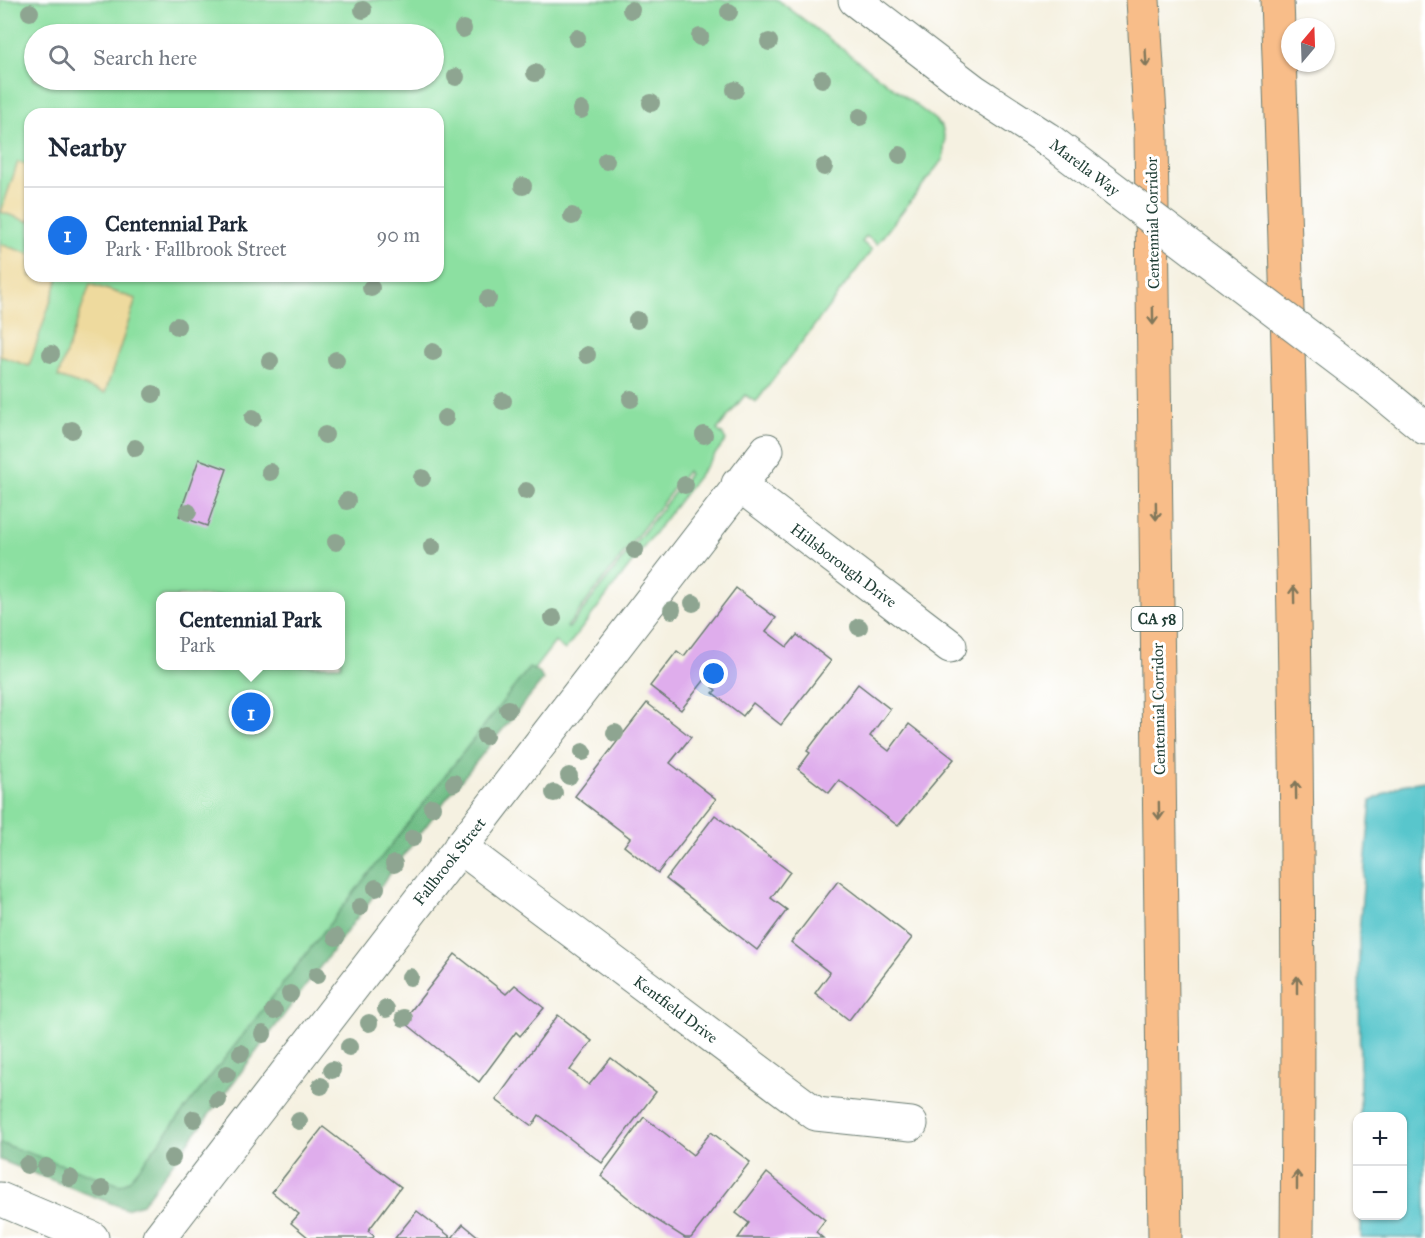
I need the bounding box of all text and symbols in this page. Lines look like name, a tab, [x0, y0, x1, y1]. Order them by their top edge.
north arrow	[1281, 18, 1335, 72]
search box	[24, 24, 444, 90]
icon: search	[45, 41, 78, 74]
text: Search here	[93, 44, 197, 71]
one-way arrow	[1141, 48, 1152, 68]
text: Nearby	[48, 131, 126, 163]
street label: Marella Way	[1046, 135, 1124, 200]
street label: Centennial Corridor	[1142, 157, 1163, 289]
text: Centennial Park	[105, 210, 248, 237]
text: 1	[64, 223, 71, 247]
text: 90 m	[377, 223, 420, 247]
text: Park · Fallbrook Street	[105, 237, 287, 261]
one-way arrow	[1147, 306, 1159, 326]
one-way arrow	[1150, 501, 1161, 521]
street label: Hillsborough Drive	[786, 519, 901, 613]
one-way arrow	[1288, 585, 1299, 605]
popup	[156, 592, 345, 670]
text: Centennial Park	[179, 606, 322, 633]
road number: CA 58	[1132, 607, 1182, 631]
text: Park	[179, 633, 215, 657]
street label: Centennial Corridor	[1148, 643, 1169, 775]
your location	[699, 659, 728, 688]
pin: 1	[232, 690, 270, 734]
one-way arrow	[1290, 780, 1302, 800]
one-way arrow	[1153, 801, 1165, 821]
street label: Fallbrook Street	[409, 813, 490, 909]
street label: Kentfield Drive	[630, 971, 722, 1048]
one-way arrow	[1291, 975, 1303, 995]
map controls	[1353, 1112, 1407, 1220]
button: +	[1353, 1112, 1407, 1166]
button: −	[1353, 1166, 1407, 1220]
one-way arrow	[1291, 1170, 1303, 1190]

